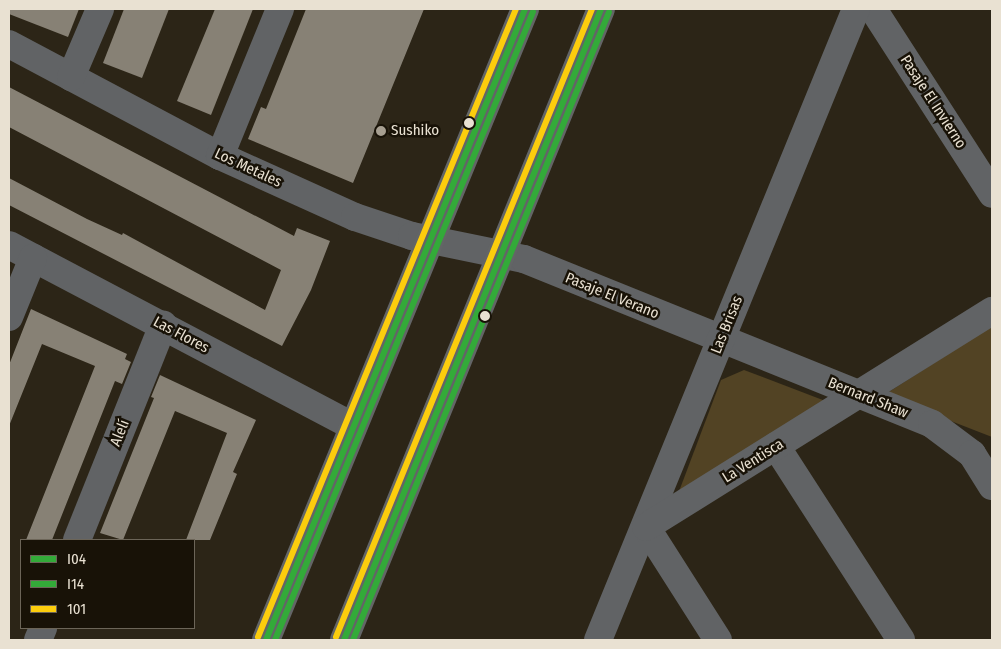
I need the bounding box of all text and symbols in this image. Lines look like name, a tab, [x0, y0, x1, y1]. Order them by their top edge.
street label: Pasaje El Invierno	[896, 52, 970, 152]
unlabelled marker	[464, 118, 474, 128]
place label: Sushiko	[391, 122, 439, 140]
marker: Sushiko	[375, 125, 387, 137]
street label: Los Metales	[212, 145, 284, 191]
street label: Pasaje El Verano	[562, 269, 662, 323]
street label: Las Brisas	[707, 293, 747, 357]
unlabelled marker	[480, 311, 490, 321]
street label: Las Flores	[150, 313, 212, 357]
street label: Bernard Shaw	[825, 374, 911, 422]
street label: Alelí	[107, 417, 133, 449]
street label: La Ventisca	[719, 435, 787, 487]
legend	[20, 539, 195, 629]
text: I04	[67, 550, 86, 568]
text: I14	[67, 575, 84, 593]
text: 101	[67, 600, 86, 618]

